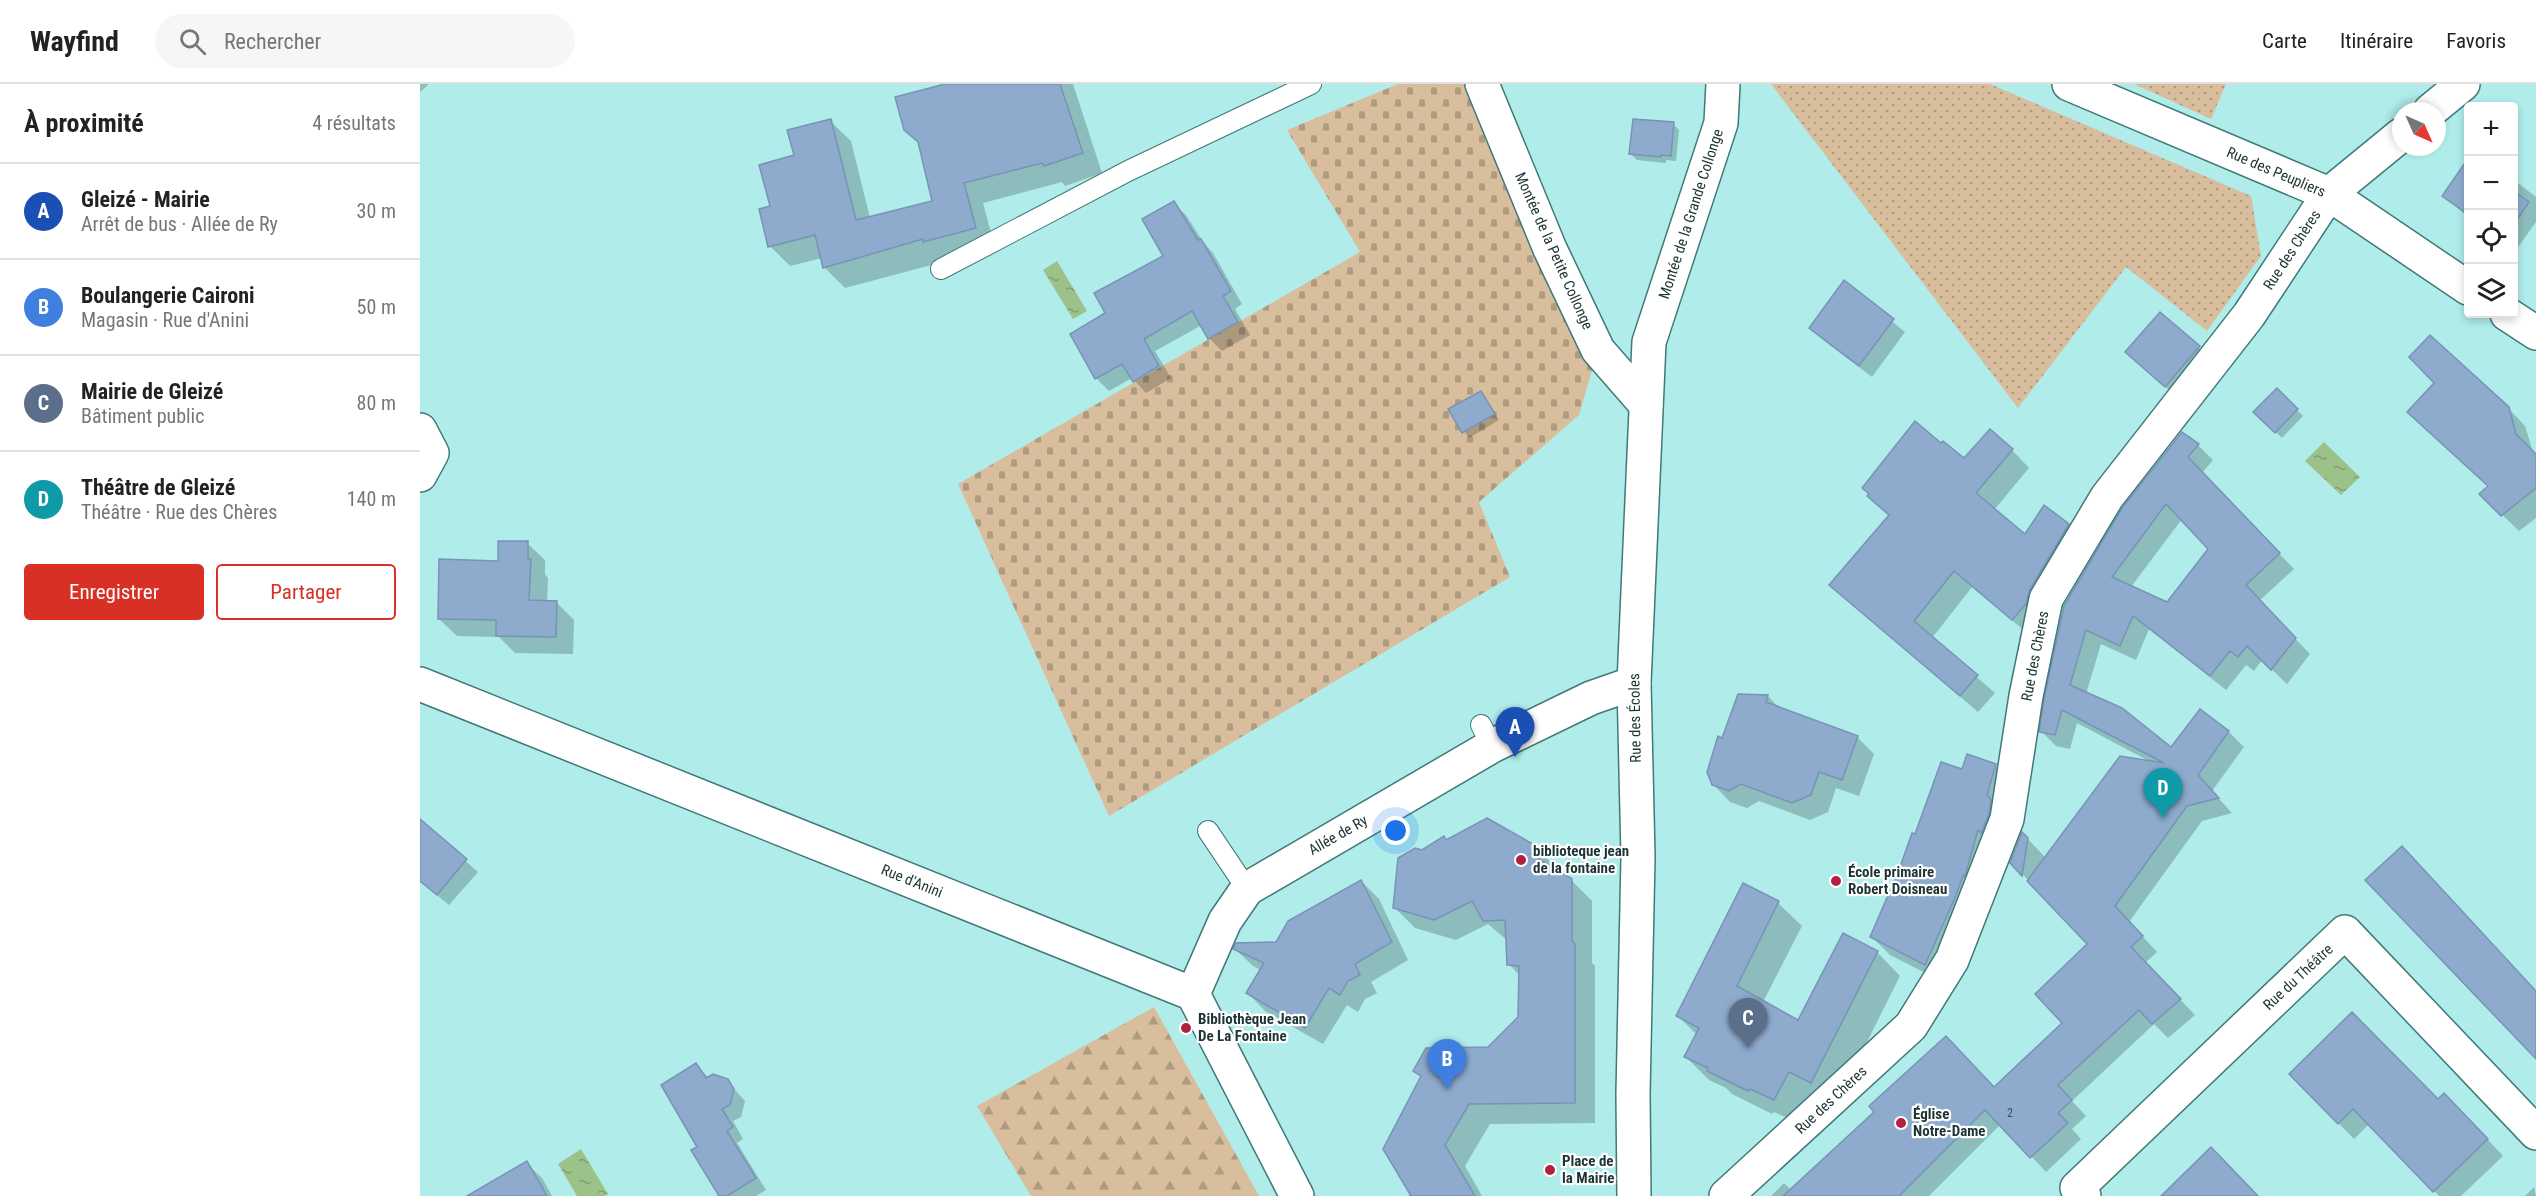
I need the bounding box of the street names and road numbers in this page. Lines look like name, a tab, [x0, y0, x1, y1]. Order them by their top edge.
street label: Montée de la Grande Collonge	[1655, 127, 1727, 301]
street label: Rue des Peupliers	[2224, 143, 2328, 201]
street label: Montée de la Petite Collonge	[1511, 170, 1597, 332]
street label: Rue des Chères	[2260, 207, 2325, 293]
street label: Rue des Chères	[2017, 609, 2053, 703]
street label: Rue des Écoles	[1625, 673, 1645, 763]
street label: Allée de Ry	[1305, 811, 1371, 859]
street label: Rue d'Anini	[879, 860, 945, 902]
street label: Rue du Théâtre	[2259, 940, 2337, 1014]
street label: Rue des Chères	[1791, 1062, 1871, 1138]

